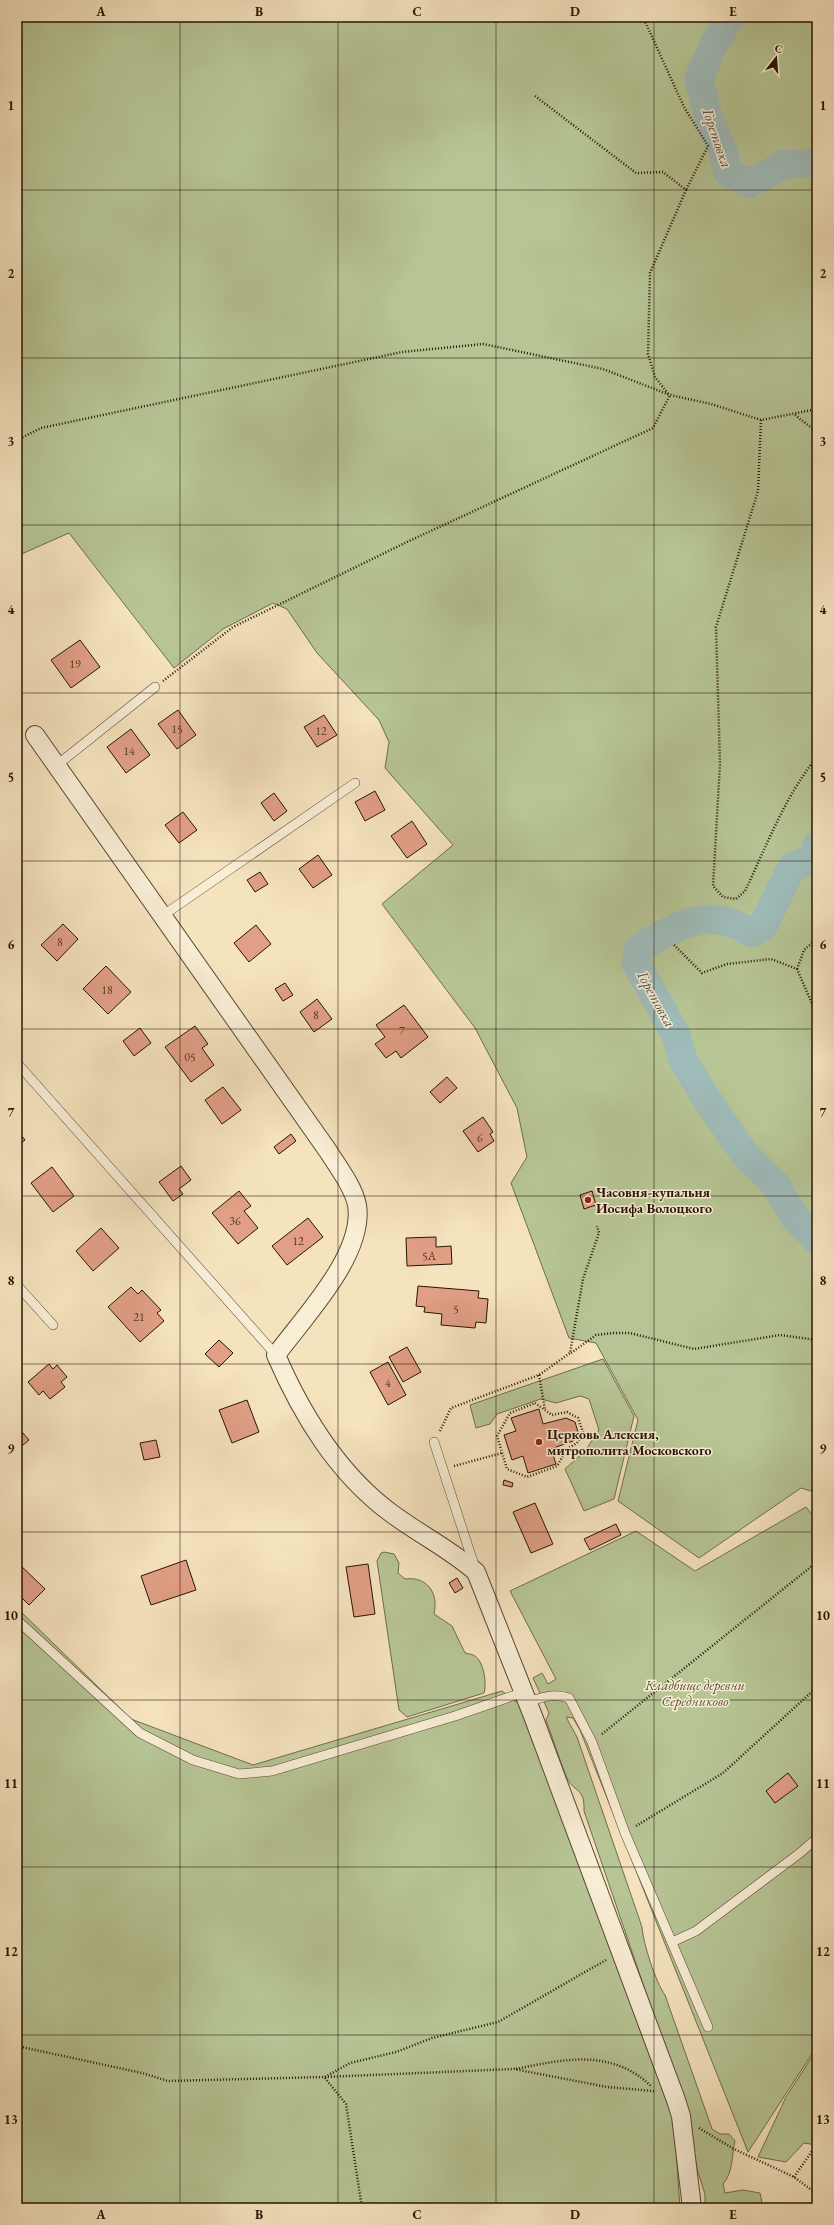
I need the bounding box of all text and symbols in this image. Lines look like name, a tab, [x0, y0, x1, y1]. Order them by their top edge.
text: A	[95, 3, 106, 20]
text: B	[255, 3, 263, 20]
text: C	[412, 3, 422, 20]
text: D	[570, 3, 580, 20]
text: E	[729, 3, 737, 20]
north arrow	[756, 38, 796, 78]
text: С	[773, 41, 785, 56]
text: 1	[8, 97, 15, 114]
text: 1	[820, 97, 827, 114]
water label: Горетовка	[698, 105, 736, 170]
text: 2	[8, 265, 15, 282]
text: 2	[820, 265, 827, 282]
text: 3	[8, 433, 15, 450]
text: 3	[820, 433, 827, 450]
text: 4	[8, 601, 15, 618]
text: 4	[820, 601, 827, 618]
house number: 19	[69, 656, 81, 672]
house number: 15	[171, 721, 183, 737]
house number: 12	[315, 723, 327, 739]
house number: 14	[123, 743, 135, 759]
text: 5	[8, 769, 14, 786]
text: 5	[820, 769, 826, 786]
house number: 8	[57, 934, 63, 950]
text: 6	[8, 936, 15, 953]
text: 6	[820, 936, 827, 953]
water label: Горетовка	[633, 966, 680, 1030]
house number: 18	[101, 982, 113, 998]
house number: 8	[313, 1007, 319, 1023]
house number: 7	[399, 1023, 405, 1039]
house number: 05	[184, 1049, 196, 1065]
text: 7	[8, 1104, 15, 1121]
text: 7	[820, 1104, 827, 1121]
house number: 6	[477, 1130, 483, 1146]
place label: Часовня-купальня Иосифа Волоцкого	[596, 1183, 712, 1217]
marker: Часовня-купальня Иосифа Волоцкого	[583, 1195, 593, 1205]
house number: 36	[229, 1213, 241, 1229]
house number: 12	[292, 1233, 304, 1249]
house number: 5А	[422, 1248, 437, 1264]
text: 8	[8, 1272, 15, 1289]
text: 8	[820, 1272, 827, 1289]
house number: 5	[453, 1301, 459, 1317]
house number: 21	[133, 1309, 145, 1325]
house number: 4	[385, 1375, 391, 1391]
place label: Церковь Алексия, митрополита Московского	[547, 1425, 711, 1459]
marker: Церковь Алексия, митрополита Московского	[534, 1437, 544, 1447]
text: 9	[8, 1440, 15, 1457]
text: 9	[820, 1440, 827, 1457]
text: 10	[4, 1607, 18, 1624]
text: 10	[816, 1607, 830, 1624]
park label: Кладбище деревни Середниково	[644, 1676, 745, 1710]
text: 11	[4, 1775, 18, 1792]
text: 11	[816, 1775, 830, 1792]
text: 12	[4, 1943, 18, 1960]
text: 12	[816, 1943, 830, 1960]
text: 13	[4, 2111, 18, 2128]
text: 13	[816, 2111, 830, 2128]
text: A	[95, 2206, 106, 2223]
text: B	[255, 2206, 263, 2223]
text: C	[412, 2206, 422, 2223]
text: D	[570, 2206, 580, 2223]
text: E	[729, 2206, 737, 2223]

